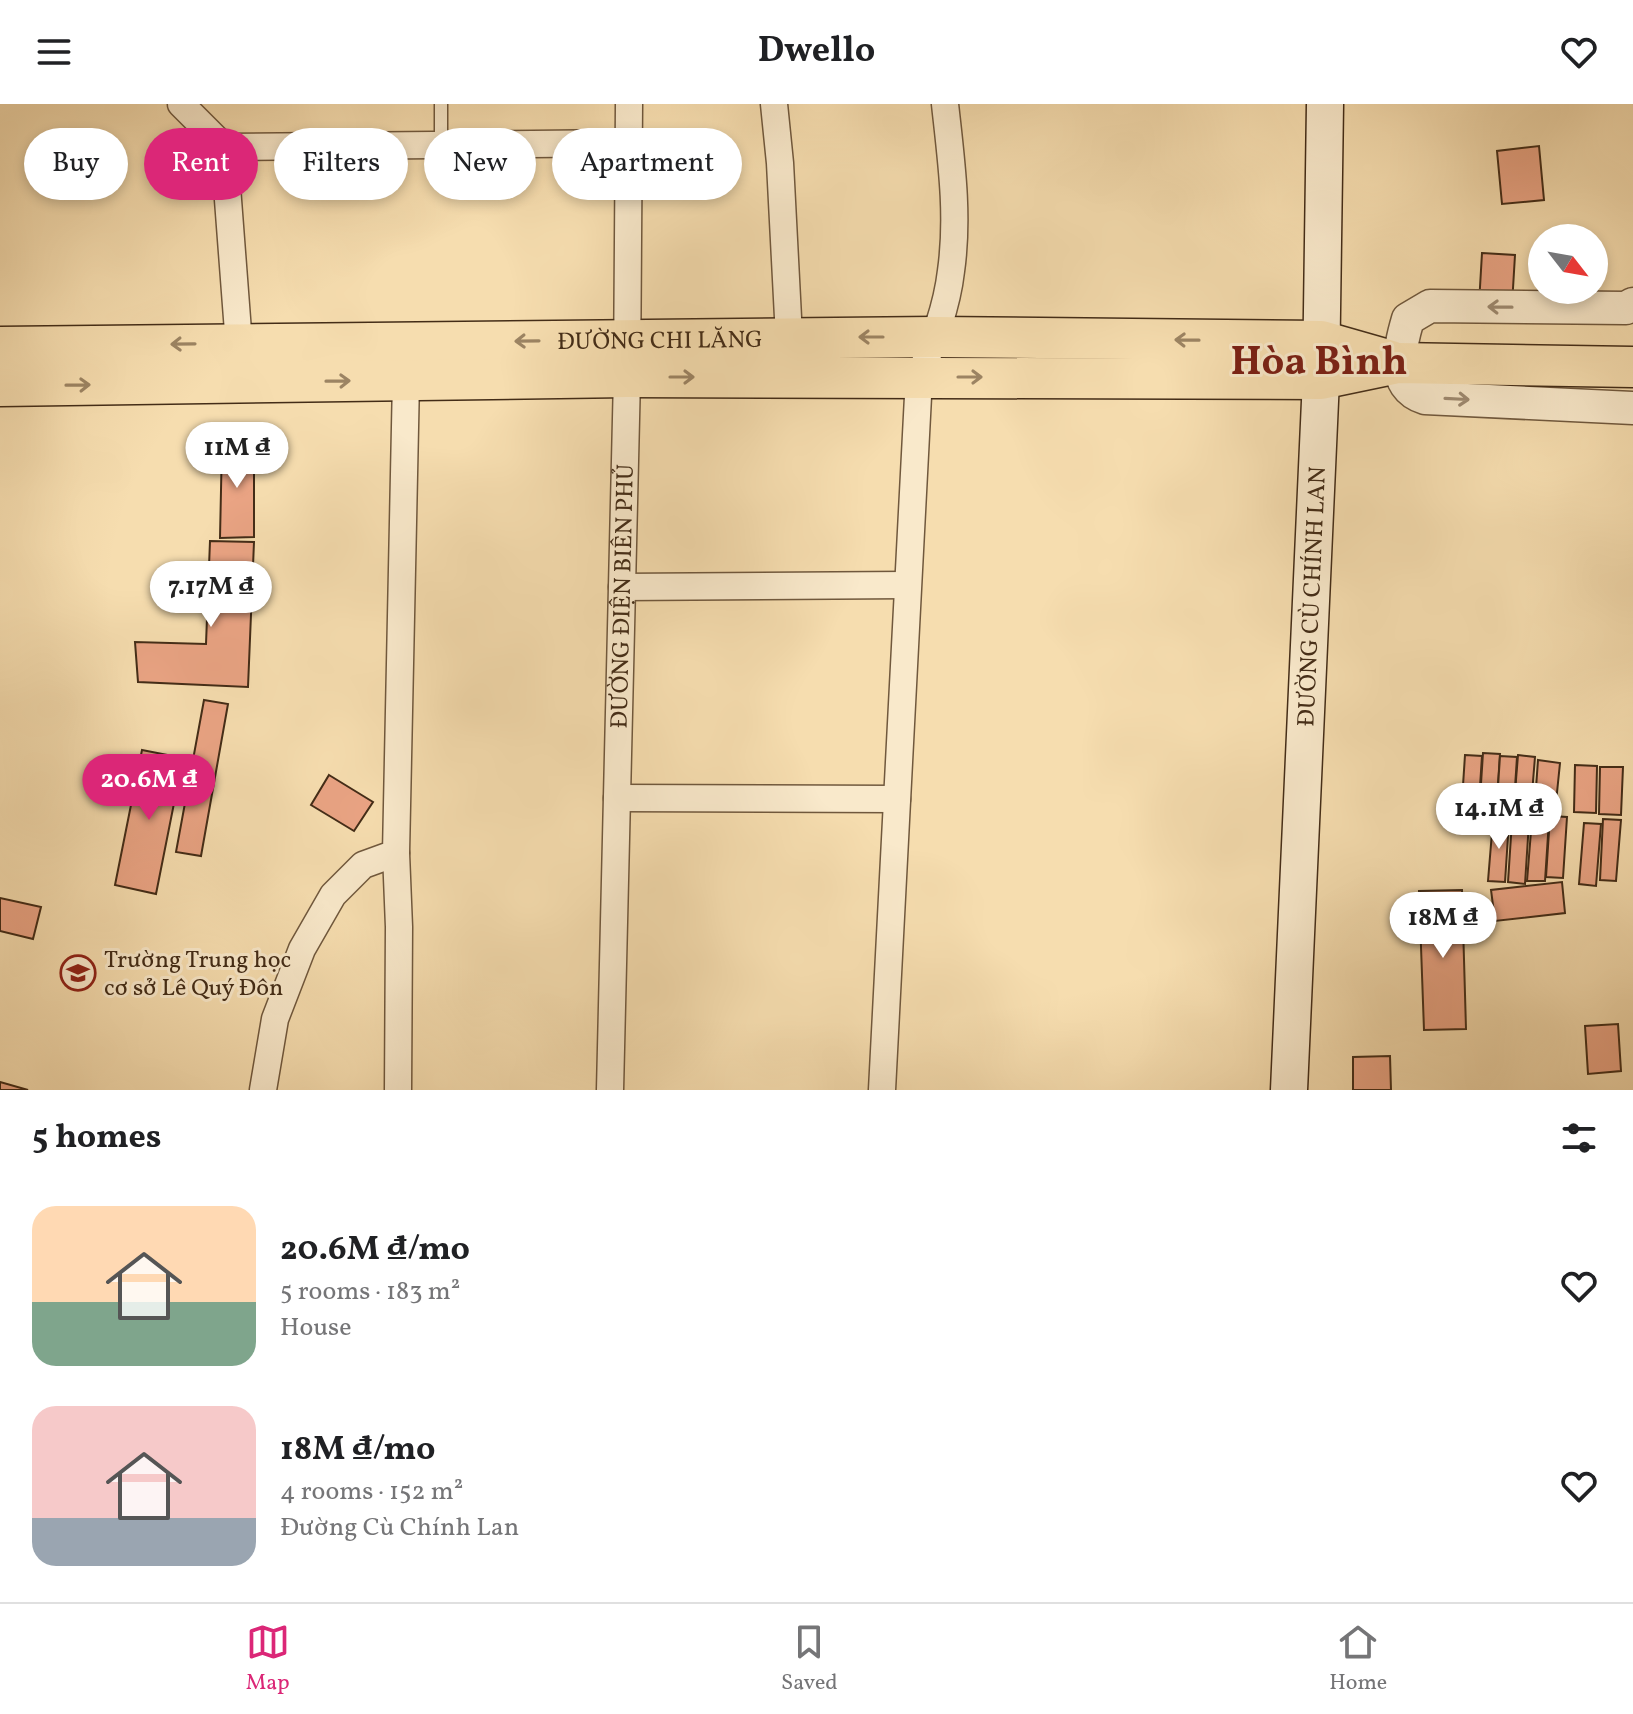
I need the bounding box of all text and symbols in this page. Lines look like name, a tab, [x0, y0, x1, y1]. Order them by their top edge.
text: Dwello	[758, 27, 875, 77]
icon: menu	[32, 30, 76, 74]
icon: heart	[1557, 30, 1601, 74]
chip: Buy	[24, 128, 128, 200]
chip: Rent	[144, 128, 258, 200]
chip: Filters	[274, 128, 408, 200]
chip: New	[424, 128, 536, 200]
chip: Apartment	[552, 128, 742, 200]
north arrow	[1528, 224, 1608, 304]
map controls	[1528, 224, 1608, 304]
one-way arrow	[1487, 299, 1514, 315]
street label: ĐƯỜNG CHI LĂNG	[557, 324, 763, 360]
one-way arrow	[858, 329, 885, 345]
one-way arrow	[1174, 332, 1201, 348]
one-way arrow	[514, 333, 541, 349]
district label: Hòa Bình	[1230, 336, 1408, 392]
one-way arrow	[170, 337, 197, 352]
one-way arrow	[668, 369, 695, 385]
one-way arrow	[956, 369, 983, 385]
one-way arrow	[324, 373, 351, 389]
one-way arrow	[64, 377, 91, 393]
one-way arrow	[1443, 392, 1470, 407]
pin: 11M ₫	[181, 422, 293, 490]
text: 11M ₫	[203, 430, 271, 466]
street label: ĐƯỜNG ĐIỆN BIÊN PHỦ	[604, 463, 644, 729]
street label: ĐƯỜNG CÙ CHÍNH LAN	[1290, 466, 1336, 728]
pin: 7.17M ₫	[137, 561, 285, 629]
text: 7.17M ₫	[168, 569, 254, 605]
pin: 20.6M ₫	[75, 754, 223, 822]
text: 20.6M ₫	[100, 762, 198, 798]
pin: 14.1M ₫	[1425, 783, 1573, 851]
text: 14.1M ₫	[1454, 791, 1544, 827]
pin: 18M ₫	[1387, 892, 1499, 960]
text: 18M ₫	[1408, 900, 1478, 936]
place label: Trường Trung học cơ sở Lê Quý Đôn	[104, 944, 291, 1006]
school or university icon: Trường Trung học cơ sở Lê Quý Đôn	[59, 954, 97, 992]
text: 5 homes	[32, 1115, 162, 1162]
icon: filters	[1557, 1116, 1601, 1160]
text: 20.6M ₫/mo	[280, 1227, 470, 1274]
icon: home	[96, 1238, 192, 1334]
icon: heart	[1557, 1264, 1601, 1308]
text: 5 rooms · 183 m²	[280, 1274, 460, 1310]
text: House	[280, 1310, 352, 1346]
text: 18M ₫/mo	[280, 1427, 435, 1474]
icon: home	[96, 1438, 192, 1534]
icon: heart	[1557, 1464, 1601, 1508]
text: 4 rooms · 152 m²	[280, 1474, 463, 1510]
text: Đường Cù Chính Lan	[280, 1510, 519, 1546]
tab: Map	[246, 1620, 290, 1699]
tab: Saved	[781, 1620, 838, 1699]
tab: Home	[1329, 1620, 1387, 1699]

